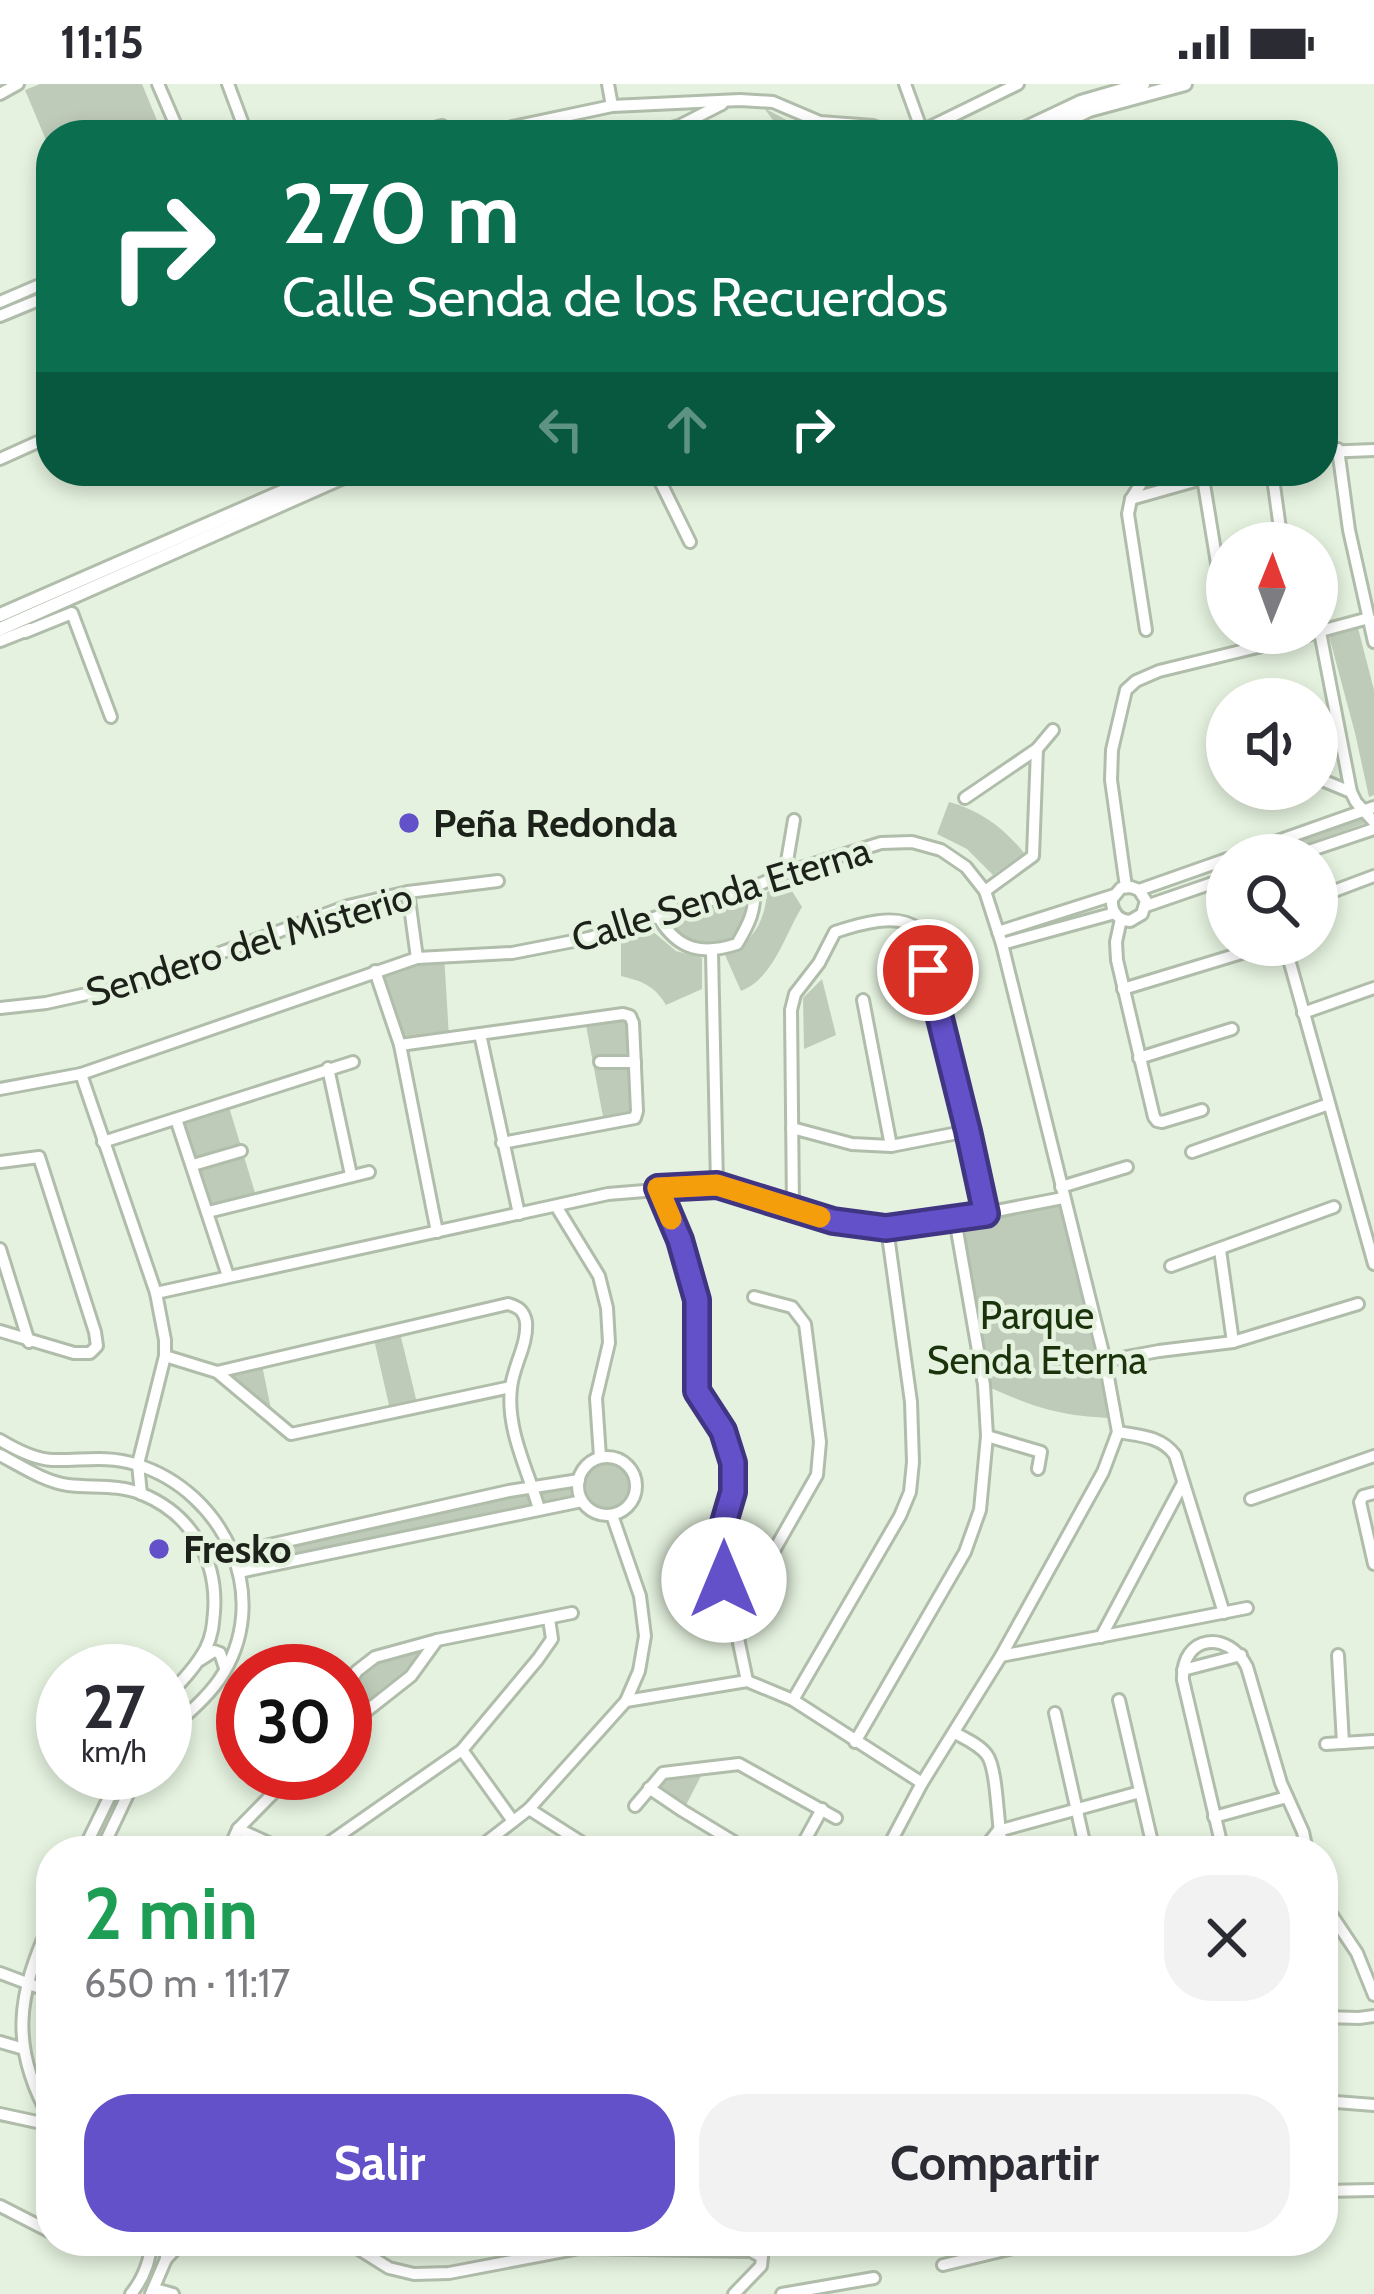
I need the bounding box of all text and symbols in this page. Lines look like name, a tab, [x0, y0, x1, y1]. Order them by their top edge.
text: 11:15	[60, 15, 144, 69]
text: 270 m	[282, 162, 520, 264]
icon: right	[84, 168, 240, 324]
text: Calle Senda de los Recuerdos	[282, 264, 948, 330]
icon: left	[528, 396, 594, 462]
icon: ahead	[654, 396, 720, 462]
icon: right	[780, 396, 846, 462]
north arrow	[1206, 522, 1338, 654]
map controls	[1206, 522, 1338, 966]
button: sound	[1206, 678, 1338, 810]
place label: Peña Redonda	[433, 799, 677, 847]
marker: Peña Redonda	[396, 810, 422, 836]
street label: Calle Senda Eterna	[566, 826, 877, 962]
button: search	[1206, 834, 1338, 966]
street label: Sendero del Misterio	[80, 872, 418, 1016]
pin	[877, 919, 979, 1021]
icon: arrive	[895, 937, 961, 1003]
park label: Parque Senda Eterna	[927, 1291, 1148, 1384]
position arrow	[661, 1517, 787, 1643]
place label: Fresko	[183, 1525, 292, 1573]
marker: Fresko	[146, 1536, 172, 1562]
speed limit sign: 30	[216, 1644, 372, 1800]
text: 27	[83, 1670, 145, 1743]
text: km/h	[81, 1733, 147, 1770]
text: 2 min	[84, 1870, 258, 1957]
button: close	[1164, 1875, 1290, 2001]
text: 650 m · 11:17	[84, 1959, 290, 2007]
button: Salir	[84, 2094, 675, 2232]
button: Compartir	[699, 2094, 1290, 2232]

